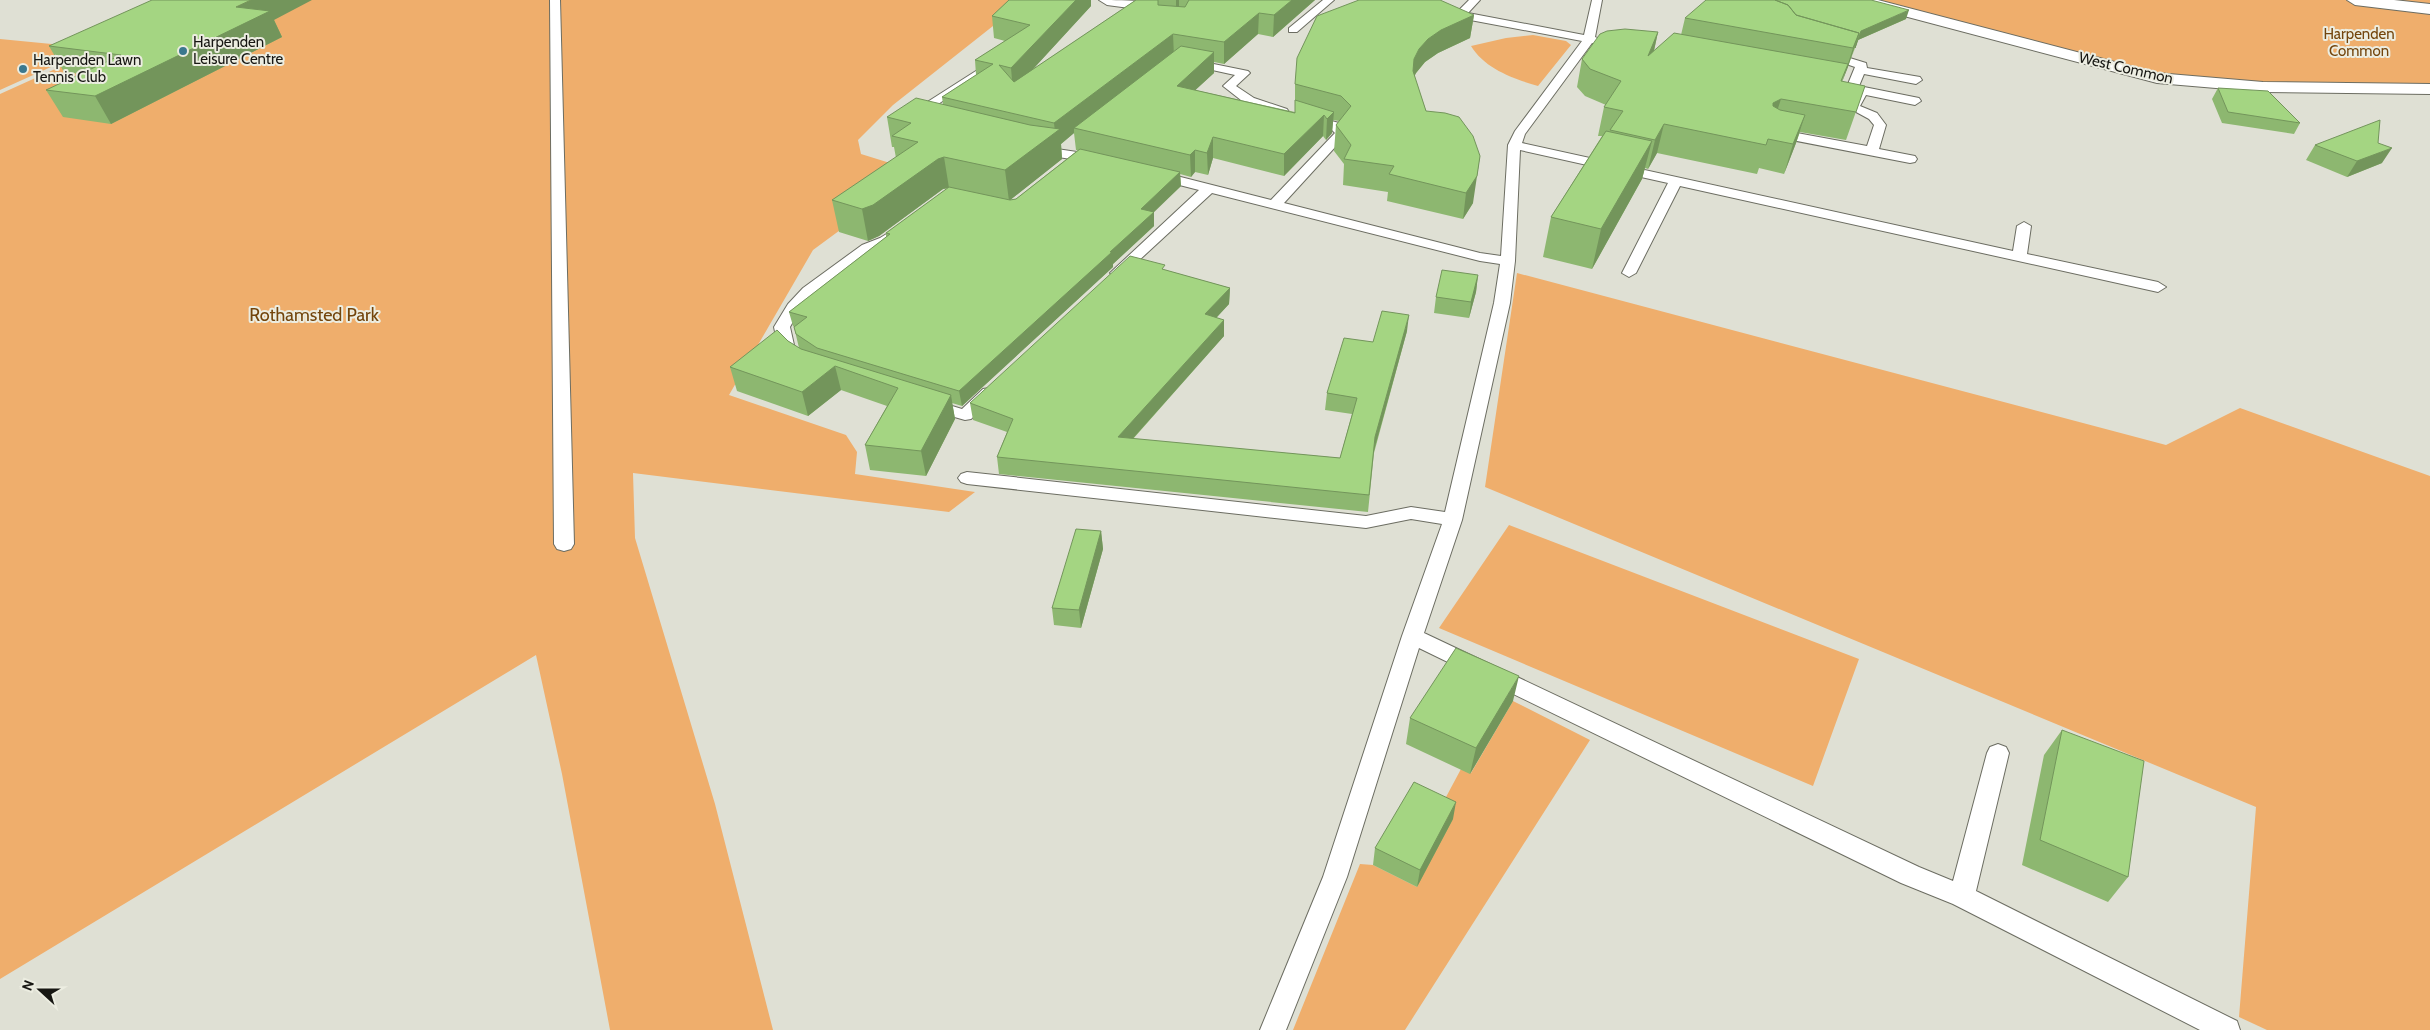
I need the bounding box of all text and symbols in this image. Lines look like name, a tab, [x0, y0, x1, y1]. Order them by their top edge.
park label: Harpenden Common	[2323, 25, 2395, 60]
place label: Harpenden Leisure Centre	[193, 33, 283, 68]
marker: Harpenden Leisure Centre	[177, 45, 189, 57]
street label: West Common	[2077, 48, 2175, 88]
place label: Harpenden Lawn Tennis Club	[33, 51, 141, 86]
marker: Harpenden Lawn Tennis Club	[17, 63, 29, 75]
park label: Rothamsted Park	[249, 304, 380, 326]
north arrow	[15, 965, 65, 1015]
text: N	[18, 977, 38, 993]

